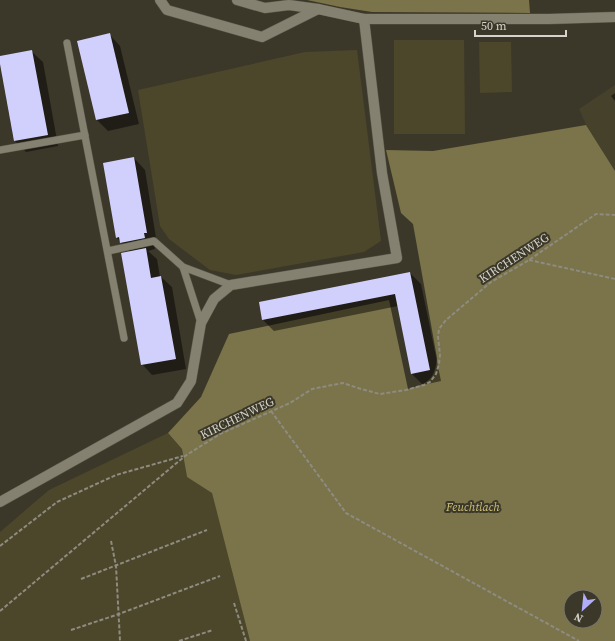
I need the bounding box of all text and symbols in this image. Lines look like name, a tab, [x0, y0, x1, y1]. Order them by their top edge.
scale bar	[475, 12, 566, 38]
text: 50 m	[481, 18, 507, 34]
street label: KIRCHENWEG	[476, 229, 552, 287]
street label: KIRCHENWEG	[198, 393, 276, 443]
park label: Feuchtlach	[445, 499, 500, 515]
north arrow	[563, 589, 603, 629]
text: N	[572, 609, 586, 626]

